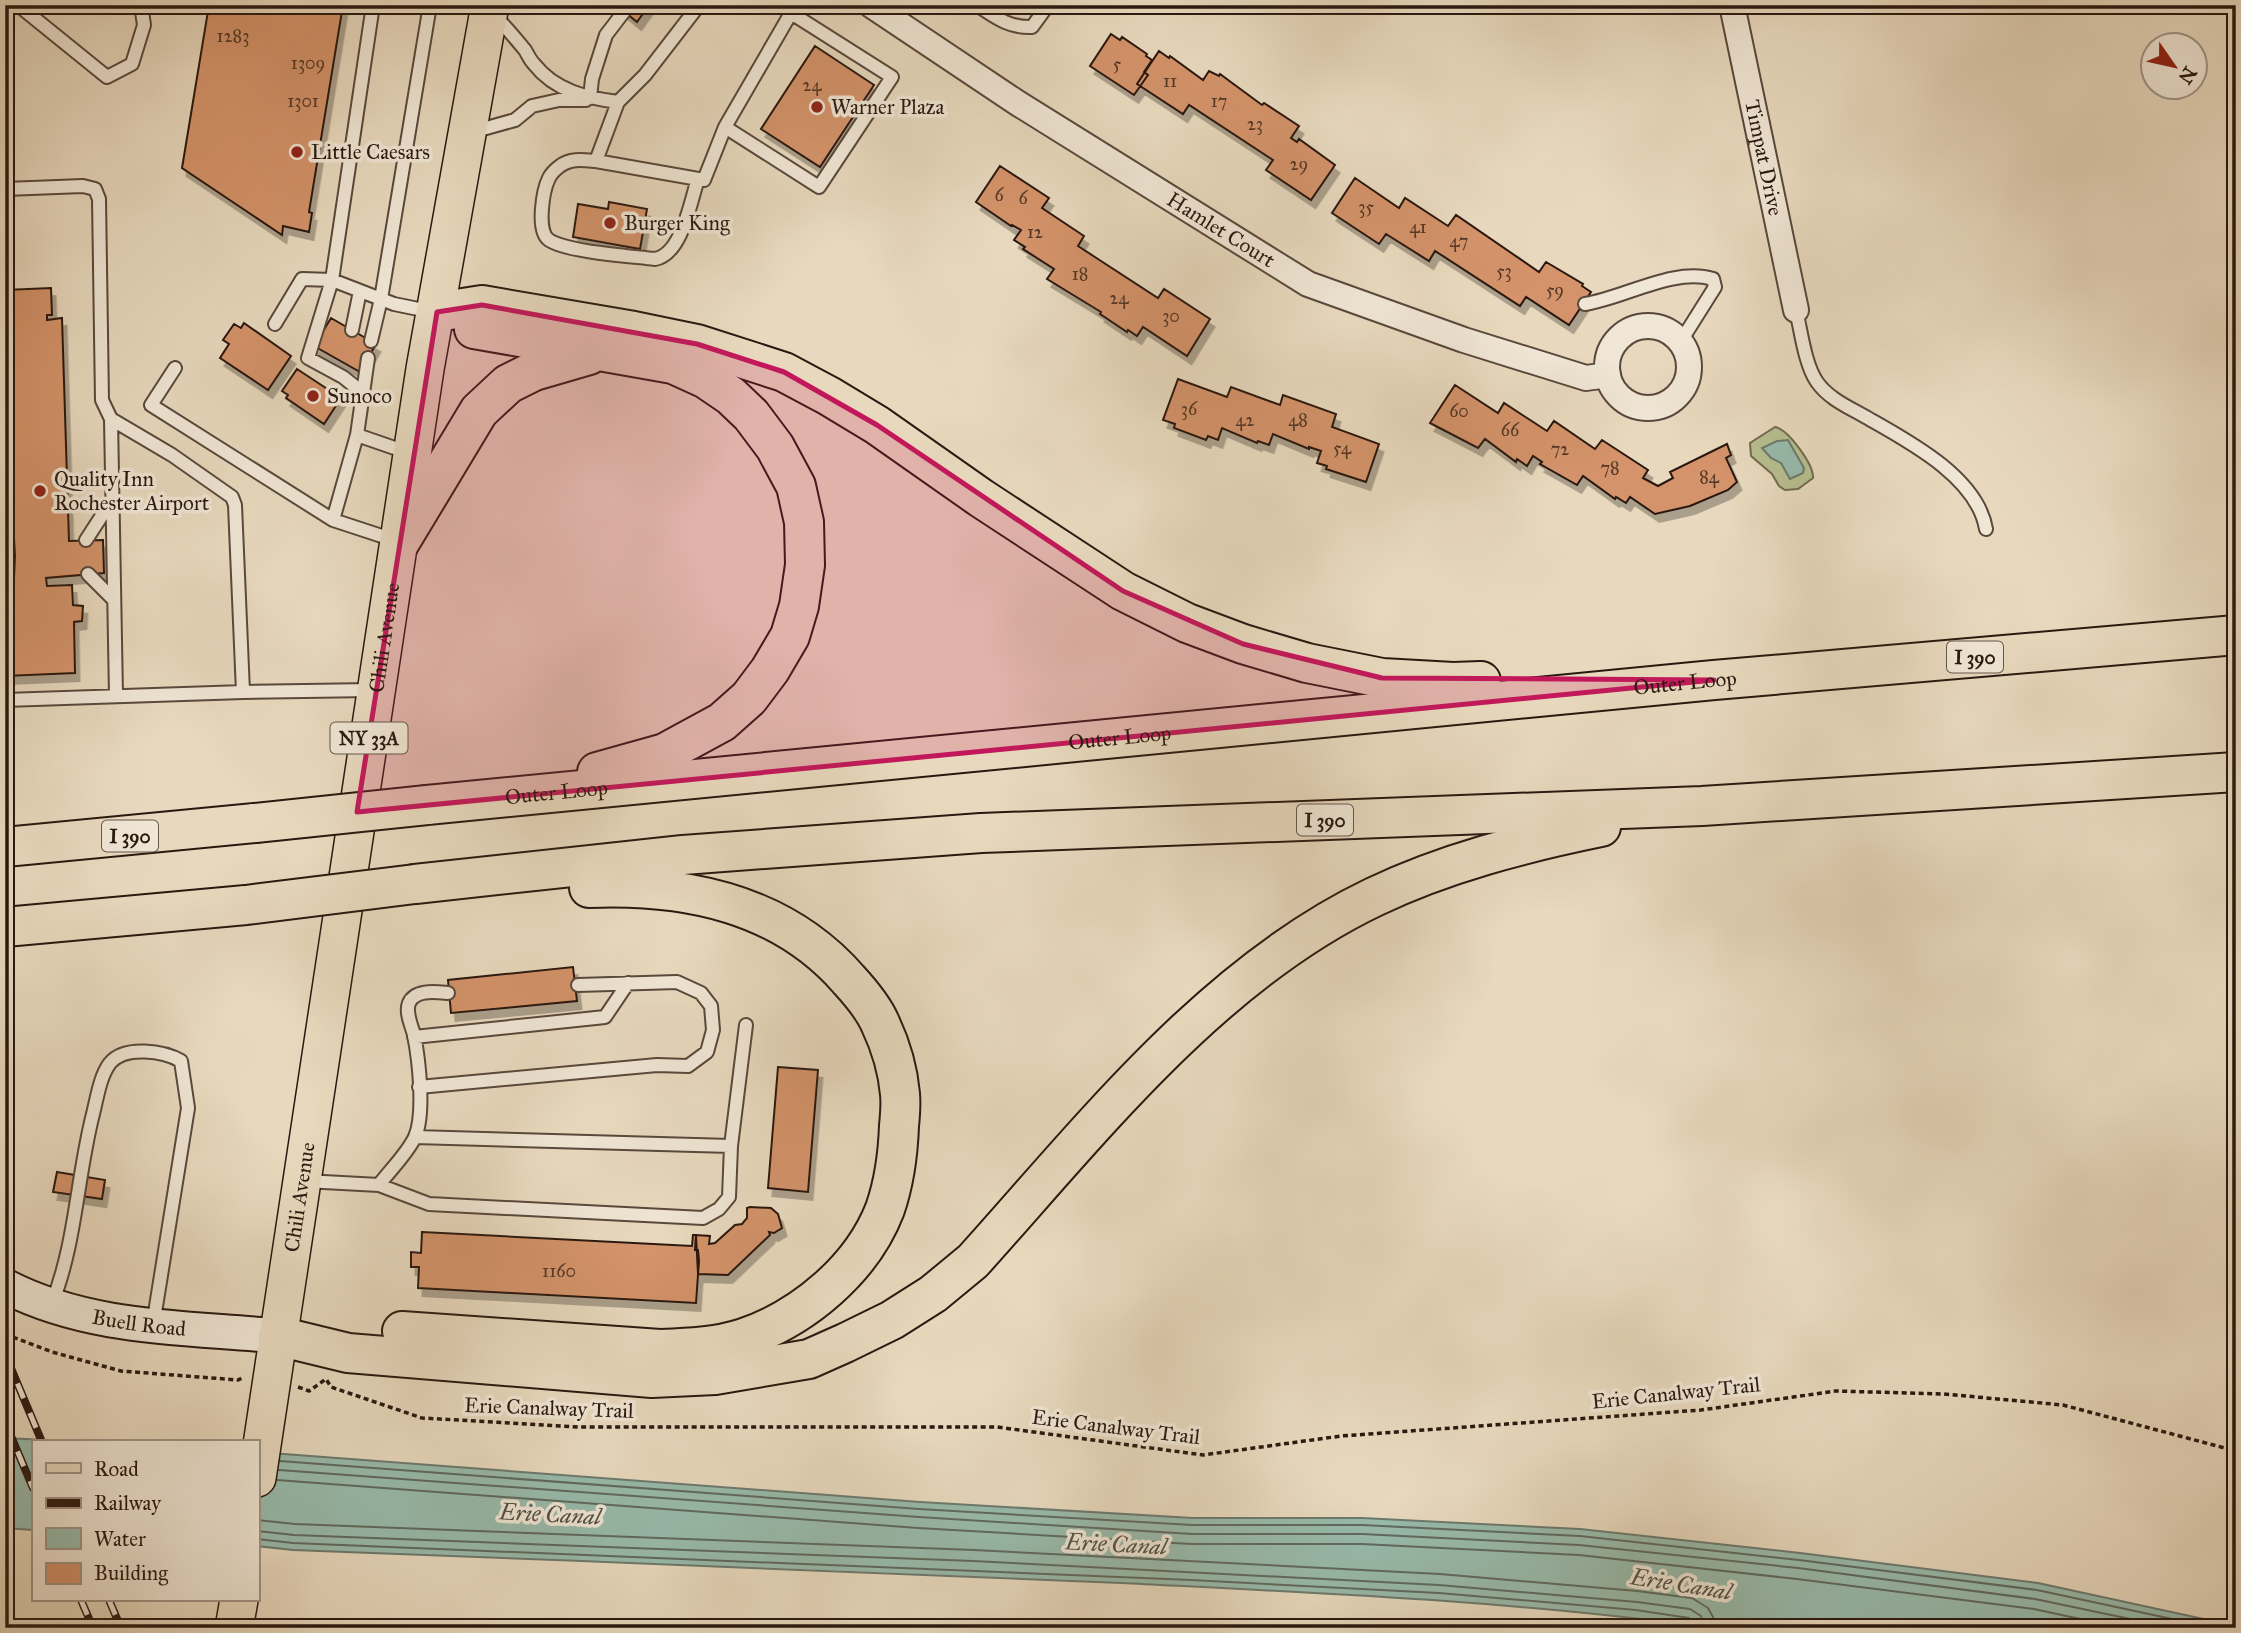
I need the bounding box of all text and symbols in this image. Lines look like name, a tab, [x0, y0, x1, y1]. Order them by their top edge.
house number: 1283	[217, 25, 249, 47]
north arrow	[2140, 32, 2210, 102]
house number: 1309	[291, 52, 325, 74]
house number: 5	[1113, 53, 1122, 75]
text: N	[2174, 62, 2202, 88]
house number: 11	[1163, 70, 1177, 92]
house number: 24	[803, 74, 822, 96]
house number: 1301	[287, 90, 319, 112]
house number: 17	[1211, 90, 1227, 112]
place label: Warner Plaza	[831, 94, 944, 120]
street label: Timpat Drive	[1739, 97, 1789, 218]
marker: Warner Plaza	[809, 99, 825, 115]
house number: 23	[1247, 113, 1263, 135]
place label: Little Caesars	[311, 139, 430, 165]
marker: Little Caesars	[289, 144, 305, 160]
house number: 29	[1290, 153, 1308, 175]
house number: 6	[994, 184, 1004, 206]
street label: Hamlet Court	[1162, 186, 1280, 274]
house number: 6	[1018, 187, 1028, 209]
house number: 35	[1358, 196, 1374, 218]
place label: Burger King	[624, 210, 730, 236]
marker: Burger King	[602, 215, 618, 231]
house number: 41	[1409, 216, 1427, 238]
house number: 12	[1027, 221, 1043, 243]
house number: 47	[1450, 230, 1468, 252]
house number: 53	[1496, 260, 1512, 282]
house number: 18	[1072, 263, 1088, 285]
house number: 59	[1546, 279, 1564, 301]
house number: 24	[1110, 287, 1129, 309]
house number: 30	[1162, 305, 1180, 327]
place label: Sunoco	[327, 383, 392, 409]
marker: Sunoco	[305, 388, 321, 404]
house number: 36	[1181, 398, 1198, 420]
house number: 60	[1449, 400, 1469, 422]
house number: 42	[1236, 409, 1255, 431]
house number: 48	[1288, 409, 1308, 431]
house number: 66	[1501, 419, 1520, 441]
house number: 54	[1333, 437, 1352, 459]
house number: 72	[1551, 438, 1569, 460]
house number: 78	[1600, 457, 1620, 479]
place label: Quality Inn Rochester Airport	[54, 466, 210, 516]
house number: 84	[1699, 466, 1720, 488]
marker: Quality Inn Rochester Airport	[32, 483, 48, 499]
street label: Chili Avenue	[363, 581, 406, 694]
road number: I 390	[1947, 642, 2003, 672]
street label: Outer Loop	[1632, 665, 1738, 701]
street label: Outer Loop	[1067, 720, 1172, 756]
road number: NY 33A	[330, 722, 408, 754]
street label: Outer Loop	[504, 774, 609, 810]
road number: I 390	[1297, 804, 1353, 835]
road number: I 390	[102, 820, 158, 852]
street label: Chili Avenue	[278, 1140, 321, 1254]
house number: 1160	[542, 1260, 576, 1282]
street label: Buell Road	[90, 1304, 187, 1342]
street label: Erie Canalway Trail	[1590, 1371, 1762, 1415]
street label: Erie Canalway Trail	[464, 1392, 634, 1424]
street label: Erie Canalway Trail	[1030, 1404, 1202, 1450]
legend	[32, 1440, 259, 1602]
text: Road	[94, 1456, 139, 1482]
text: Railway	[94, 1490, 162, 1516]
water label: Erie Canal	[498, 1497, 603, 1531]
text: Water	[94, 1526, 146, 1552]
water label: Erie Canal	[1064, 1527, 1169, 1561]
text: Building	[94, 1560, 168, 1586]
water label: Erie Canal	[1628, 1562, 1735, 1606]

